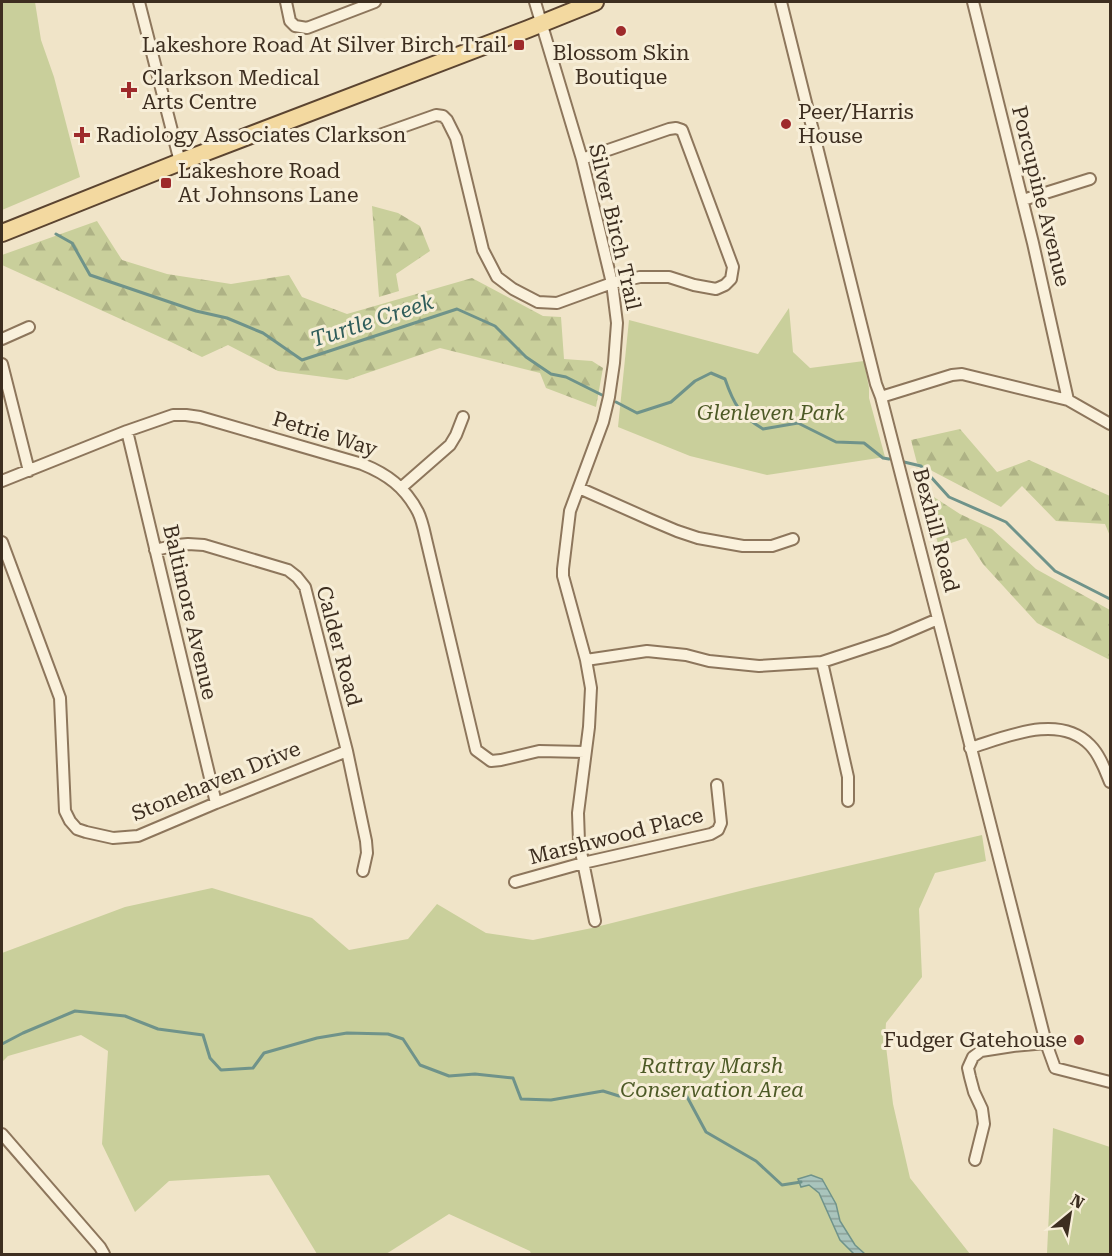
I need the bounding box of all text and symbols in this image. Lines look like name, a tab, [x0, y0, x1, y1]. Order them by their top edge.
marker: Blossom Skin Boutique	[614, 24, 628, 38]
place label: Lakeshore Road At Silver Birch Trail	[142, 33, 507, 57]
marker: Lakeshore Road At Silver Birch Trail	[512, 38, 526, 52]
place label: Blossom Skin Boutique	[552, 41, 690, 89]
place label: Clarkson Medical Arts Centre	[142, 66, 320, 114]
marker: Clarkson Medical Arts Centre	[120, 81, 138, 99]
place label: Peer/Harris House	[798, 100, 914, 148]
street label: Porcupine Avenue	[1007, 103, 1075, 289]
marker: Peer/Harris House	[779, 117, 793, 131]
place label: Radiology Associates Clarkson	[96, 123, 407, 147]
marker: Radiology Associates Clarkson	[73, 126, 91, 144]
street label: Silver Birch Trail	[584, 141, 646, 313]
place label: Lakeshore Road At Johnsons Lane	[178, 159, 358, 207]
marker: Lakeshore Road At Johnsons Lane	[159, 176, 173, 190]
water label: Turtle Creek	[308, 289, 437, 352]
park label: Glenleven Park	[697, 401, 846, 425]
street label: Petrie Way	[270, 407, 381, 461]
street label: Bexhill Road	[908, 465, 964, 595]
street label: Baltimore Avenue	[158, 522, 222, 702]
street label: Calder Road	[311, 583, 367, 709]
street label: Stonehaven Drive	[128, 736, 304, 826]
street label: Marshwood Place	[526, 803, 706, 869]
place label: Fudger Gatehouse	[883, 1028, 1067, 1052]
marker: Fudger Gatehouse	[1072, 1033, 1086, 1047]
park label: Rattray Marsh Conservation Area	[620, 1054, 804, 1102]
north arrow	[1040, 1184, 1100, 1244]
text: N	[1067, 1190, 1087, 1213]

